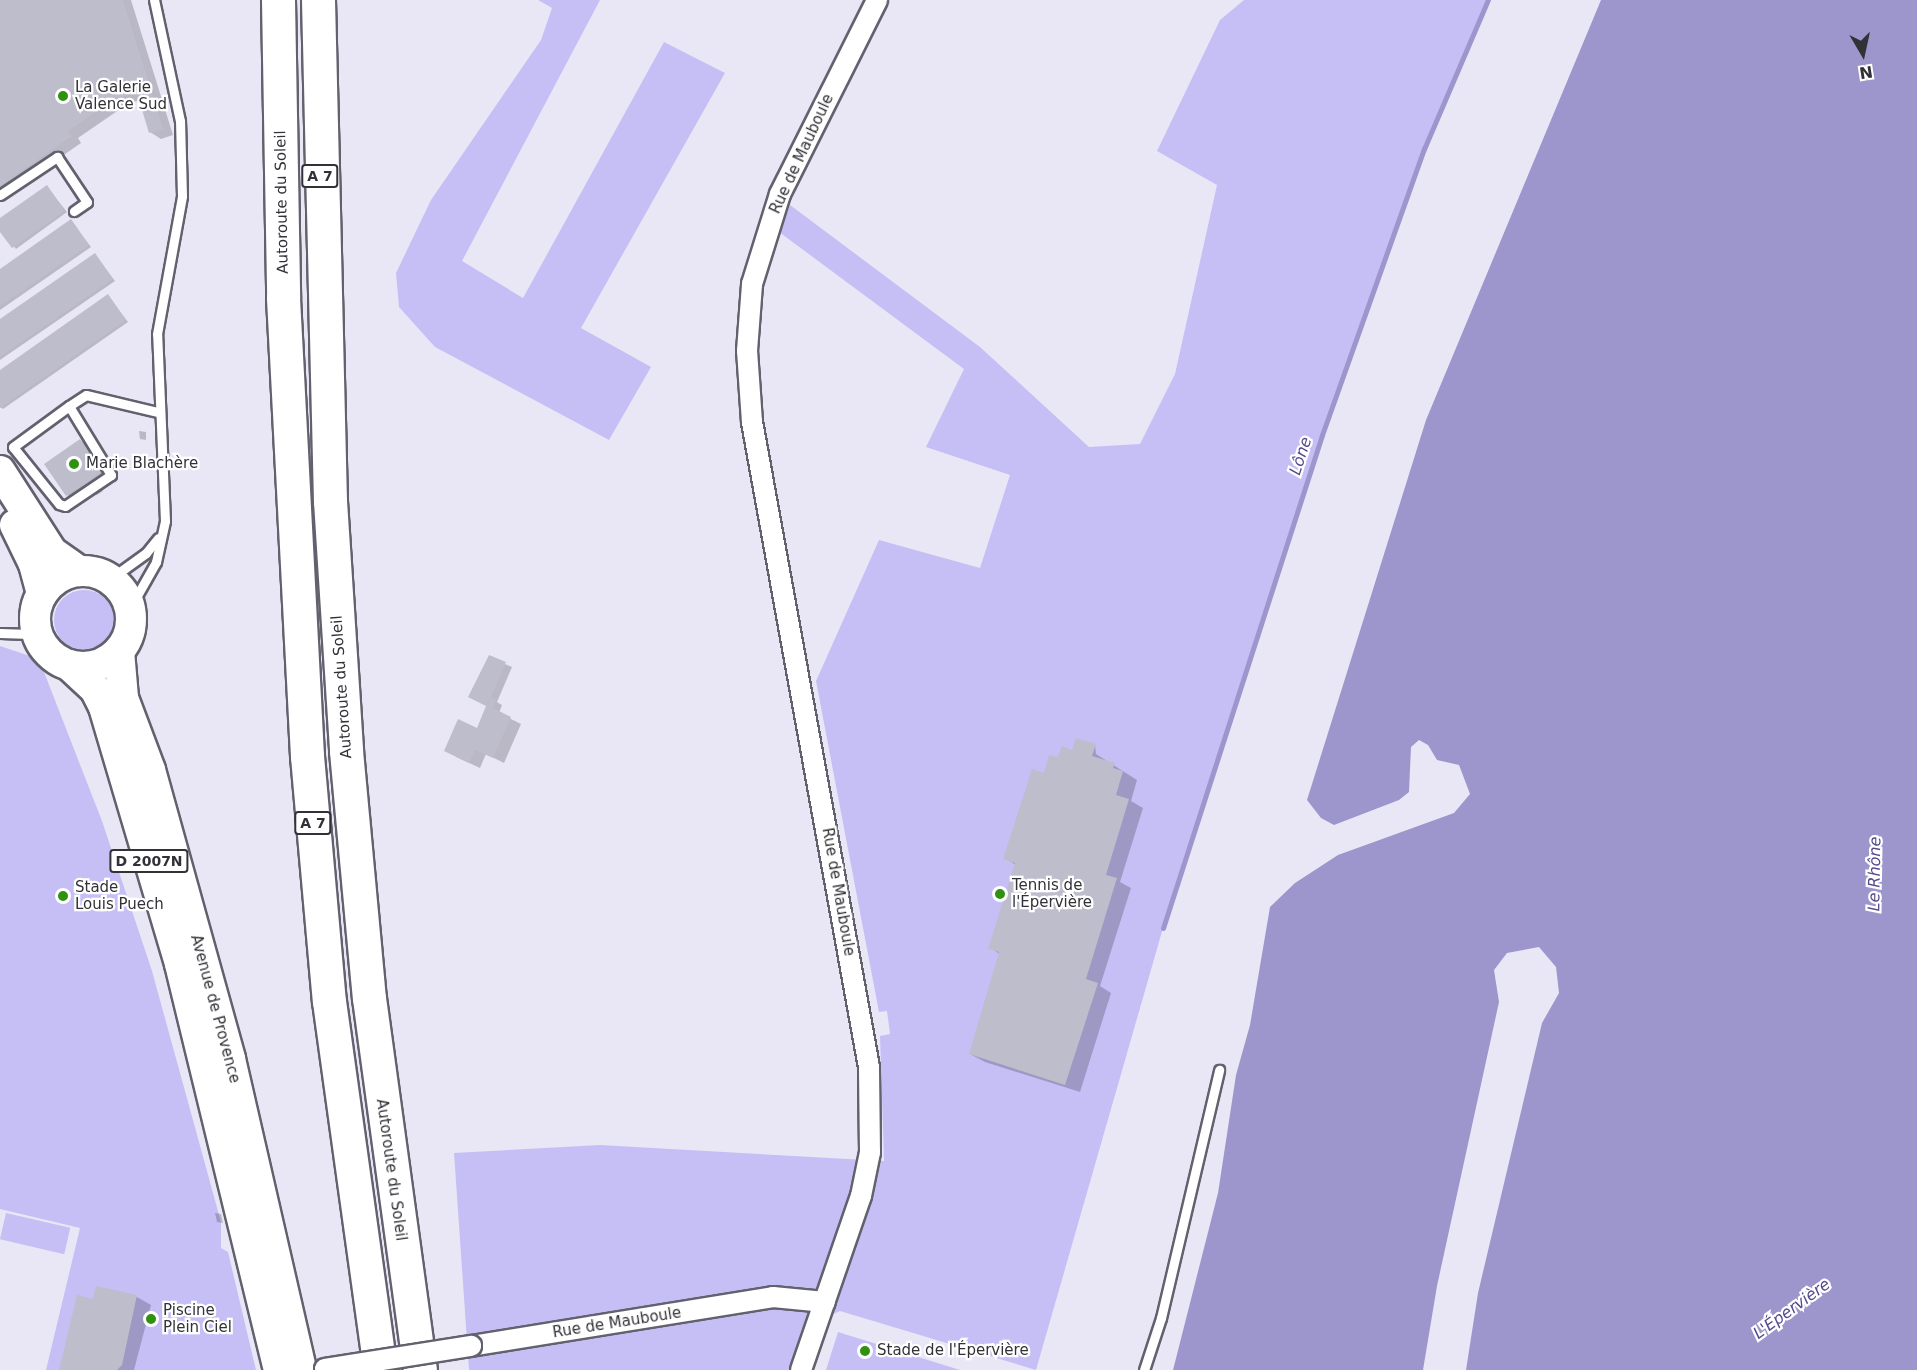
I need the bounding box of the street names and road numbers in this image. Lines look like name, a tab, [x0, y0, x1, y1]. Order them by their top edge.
street label: Rue de Mauboule	[766, 91, 838, 217]
street label: Autoroute du Soleil	[272, 130, 292, 274]
road number: A 7	[300, 165, 340, 187]
street label: Autoroute du Soleil	[328, 615, 356, 759]
road number: A 7	[294, 812, 332, 834]
street label: Rue de Mauboule	[818, 826, 858, 958]
road number: D 2007N	[108, 850, 190, 872]
street label: Avenue de Provence	[187, 933, 243, 1085]
street label: Autoroute du Soleil	[372, 1098, 410, 1242]
street label: Rue de Mauboule	[551, 1304, 683, 1342]

